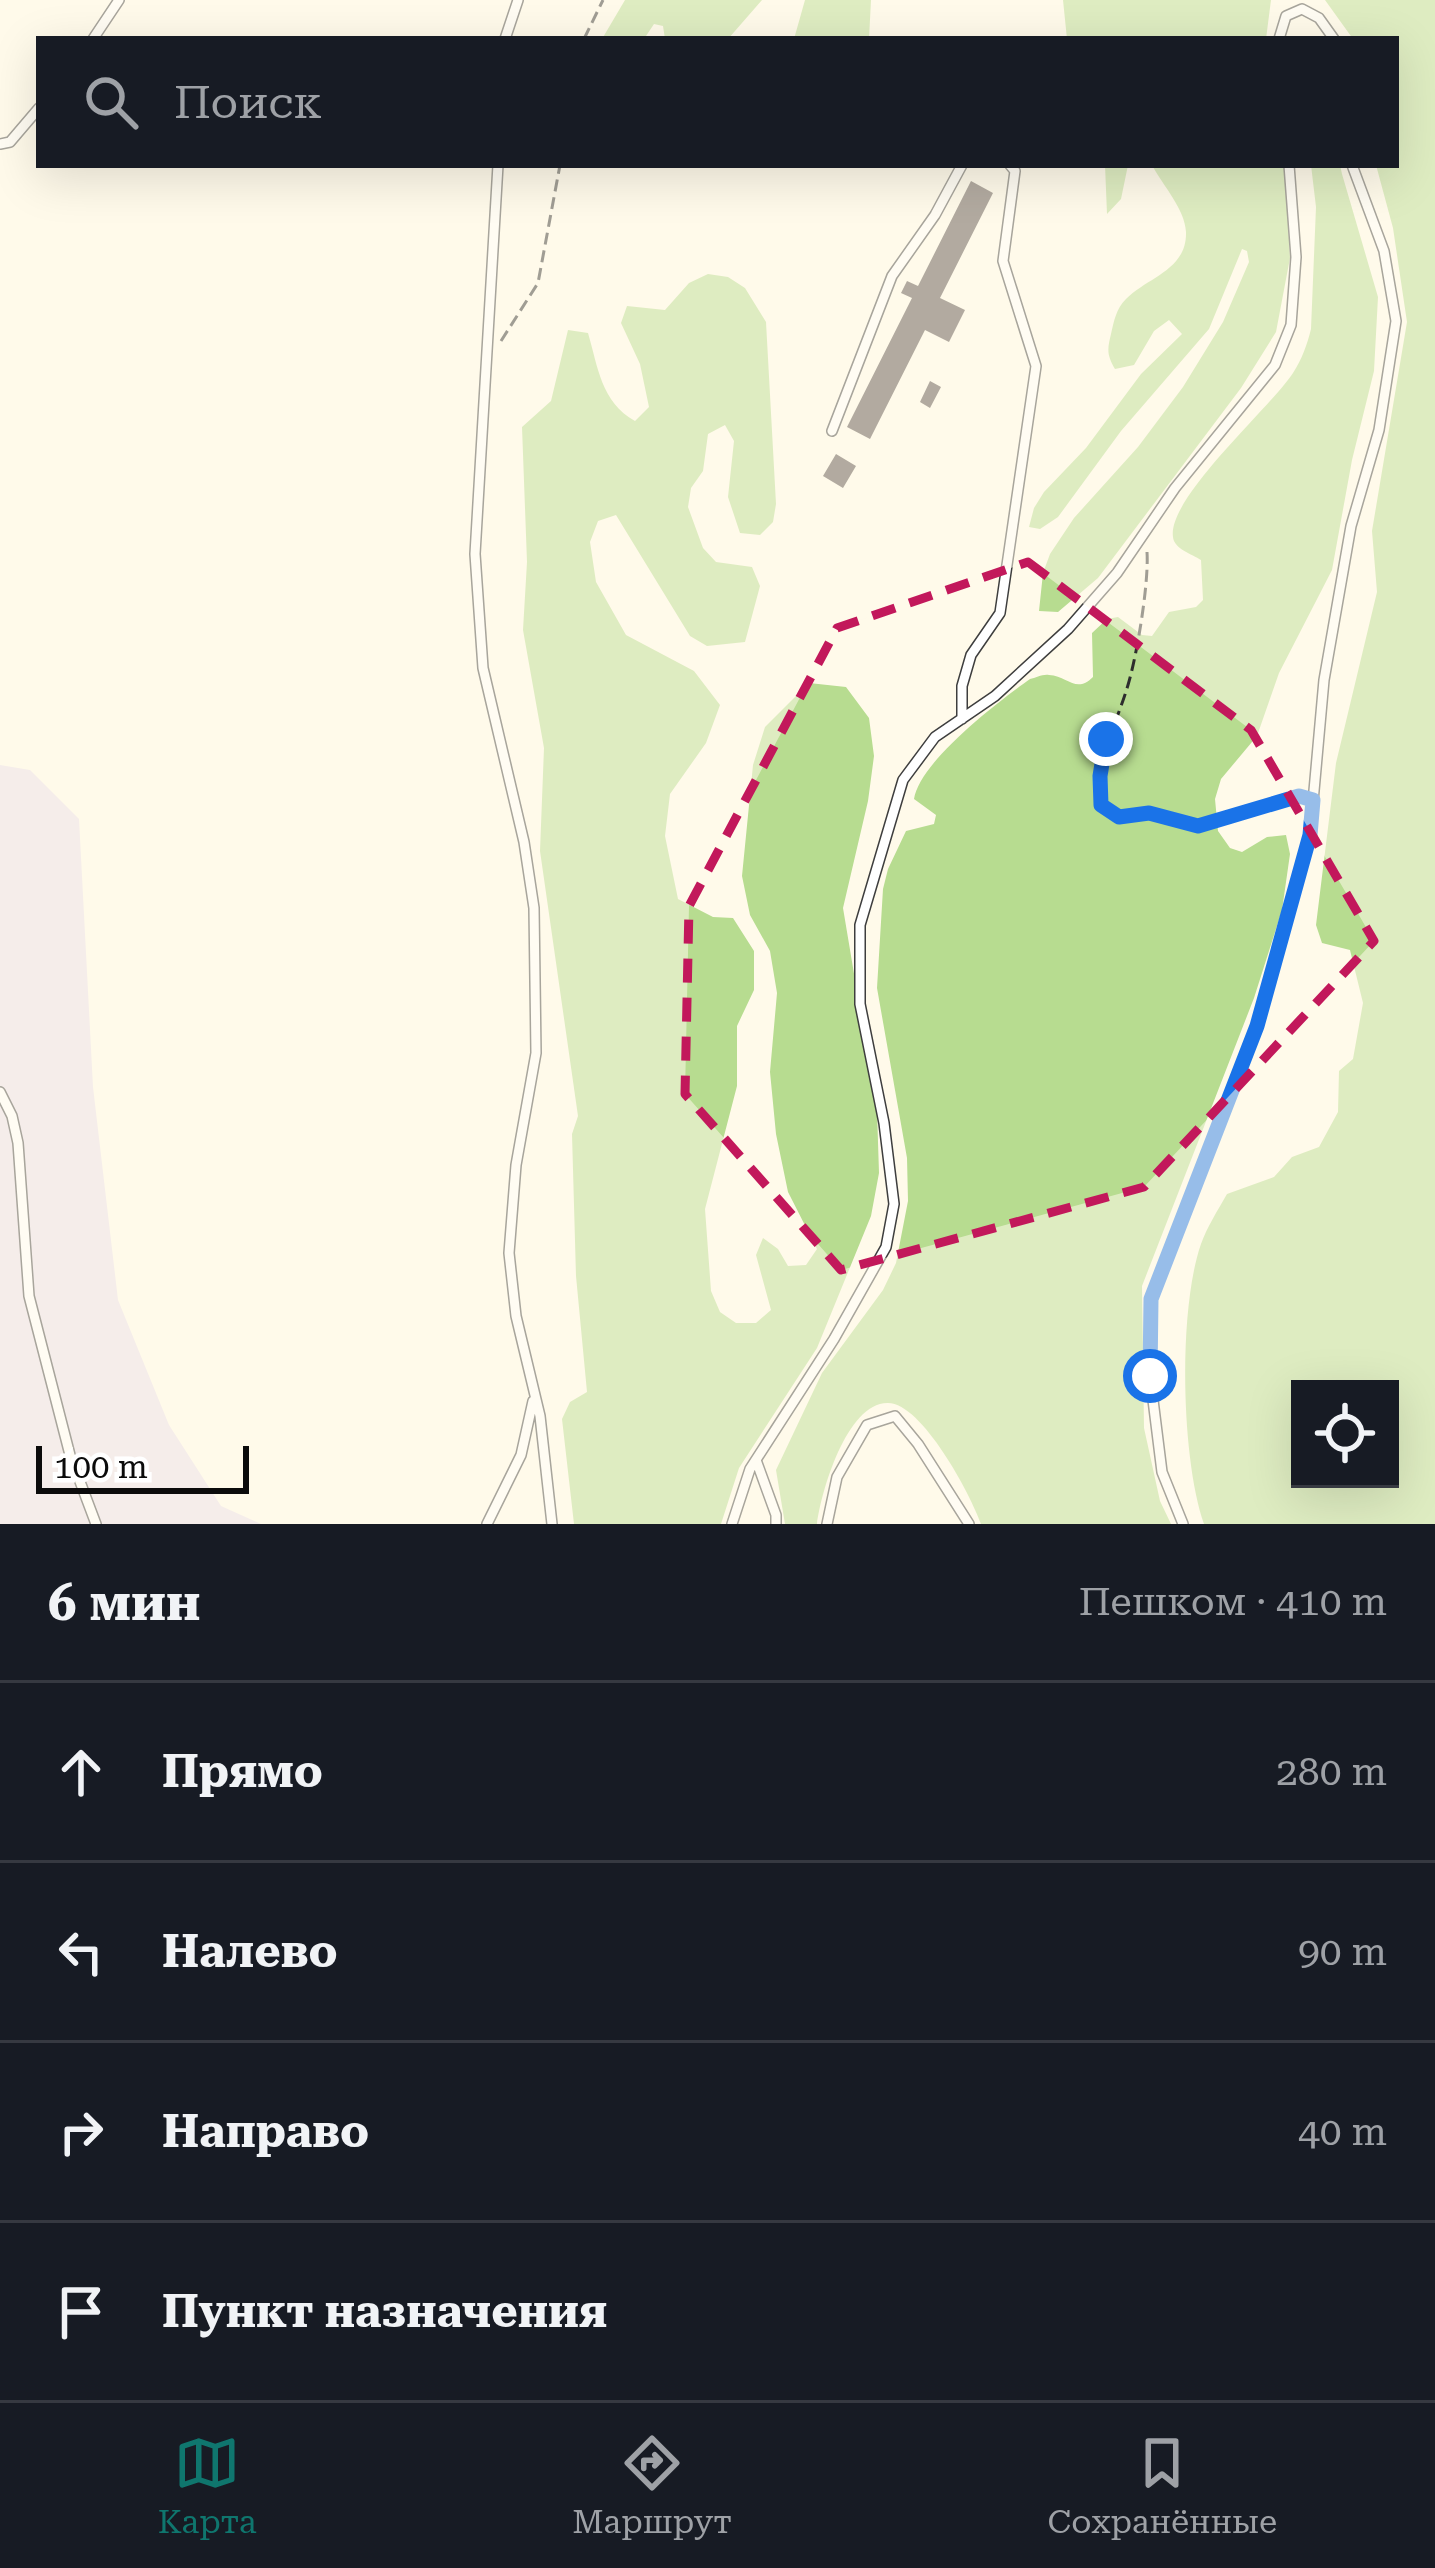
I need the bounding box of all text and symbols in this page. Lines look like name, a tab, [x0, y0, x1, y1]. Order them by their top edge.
search box	[36, 36, 1399, 168]
icon: search	[78, 69, 144, 135]
text: Поиск	[174, 76, 322, 129]
route end	[1079, 712, 1133, 766]
route start	[1123, 1349, 1177, 1403]
map controls	[1291, 1380, 1399, 1488]
button: locate	[1291, 1380, 1399, 1488]
scale bar	[36, 1440, 249, 1493]
text: 100 m	[54, 1447, 148, 1486]
text: 6 мин	[48, 1573, 200, 1632]
text: Пешком · 410 m	[1079, 1579, 1387, 1625]
icon: ahead	[48, 1739, 114, 1805]
text: Прямо	[162, 1745, 323, 1798]
text: 280 m	[1276, 1749, 1387, 1795]
icon: left	[48, 1919, 114, 1985]
text: Налево	[162, 1925, 338, 1978]
text: 90 m	[1298, 1929, 1387, 1975]
icon: right	[48, 2099, 114, 2165]
text: Направо	[162, 2105, 369, 2158]
text: 40 m	[1298, 2109, 1387, 2155]
icon: arrive	[48, 2279, 114, 2345]
text: Пункт назначения	[162, 2285, 607, 2338]
tab: Карта	[158, 2430, 257, 2541]
tab: Маршрут	[572, 2430, 732, 2541]
tab: Сохранённые	[1048, 2430, 1277, 2541]

